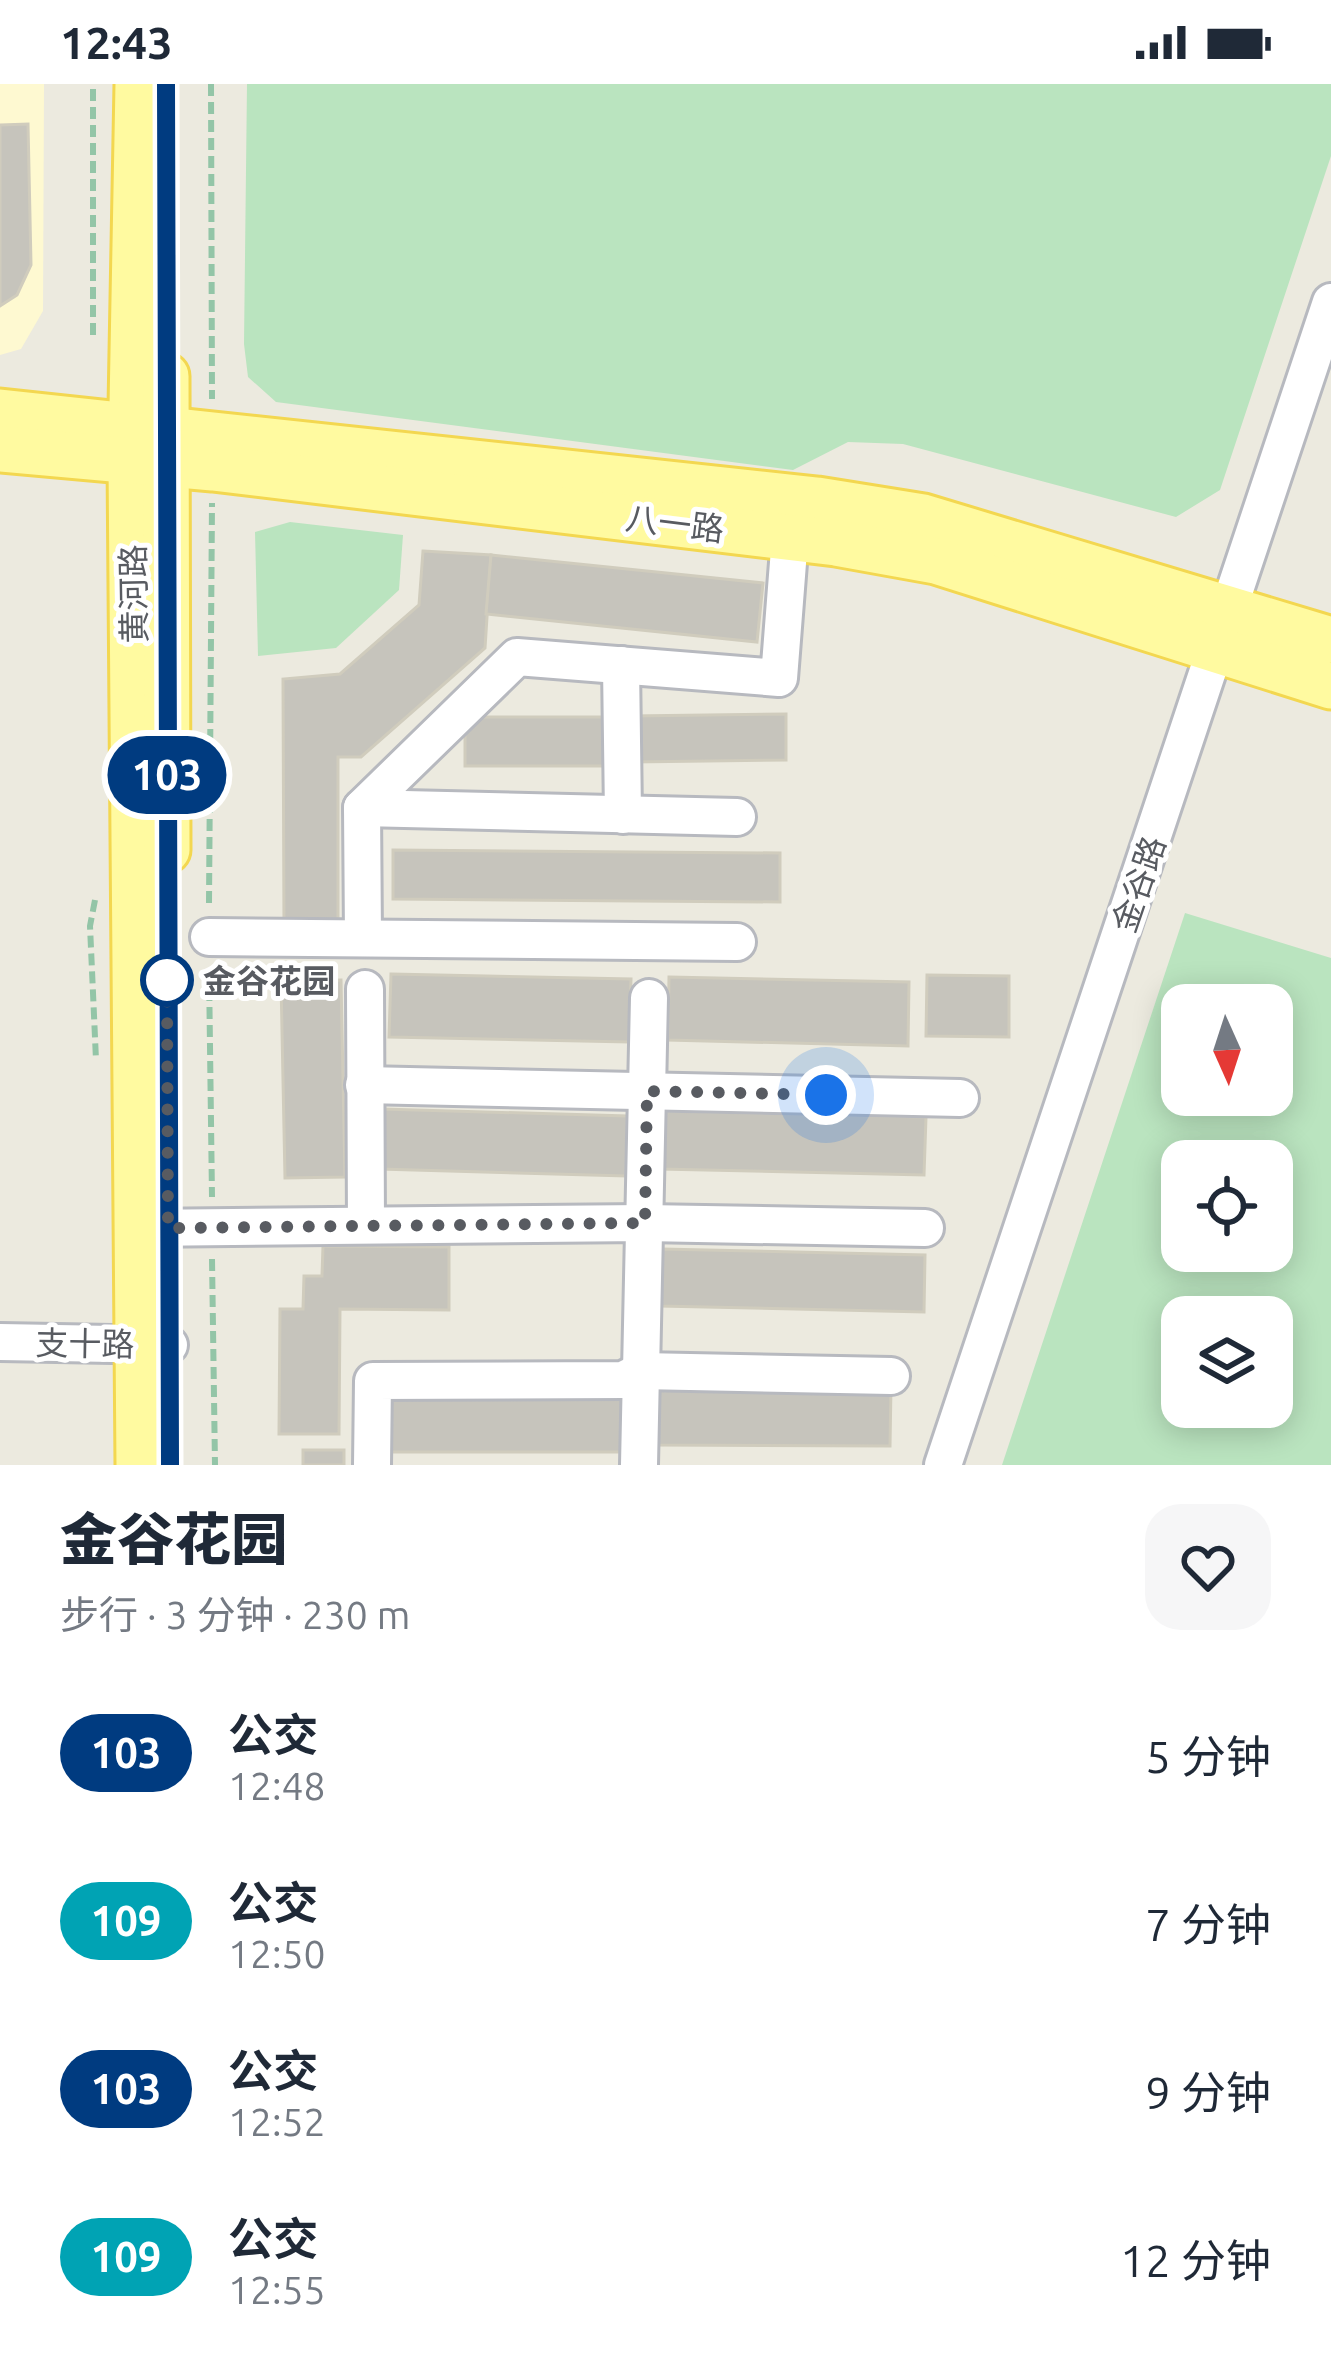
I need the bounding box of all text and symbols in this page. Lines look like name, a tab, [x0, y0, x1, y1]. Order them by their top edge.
text: 12:43	[60, 17, 173, 68]
street label: 八一路	[624, 499, 726, 547]
street label: 黄河路	[114, 544, 152, 644]
line badge: 103	[98, 736, 236, 814]
text: 103	[131, 751, 203, 798]
street label: 金谷路	[1104, 831, 1172, 937]
marker: 金谷花园	[142, 955, 192, 1005]
place label: 金谷花园	[203, 962, 335, 999]
north arrow	[1161, 984, 1293, 1116]
map controls	[1161, 984, 1293, 1428]
your location	[796, 1065, 856, 1125]
button: locate	[1161, 1140, 1293, 1272]
button: layers	[1161, 1296, 1293, 1428]
street label: 支十路	[35, 1324, 135, 1362]
button: heart	[1145, 1504, 1271, 1630]
text: 金谷花园	[60, 1507, 288, 1571]
text: 步行 · 3 分钟 · 230 m	[60, 1593, 410, 1636]
text: 公交	[228, 1709, 318, 1760]
text: 103	[90, 1729, 162, 1776]
text: 5 分钟	[1145, 1731, 1271, 1782]
text: 12:48	[228, 1764, 326, 1807]
text: 公交	[228, 1877, 318, 1928]
text: 109	[90, 1897, 162, 1944]
text: 7 分钟	[1145, 1899, 1271, 1950]
text: 12:50	[228, 1932, 326, 1975]
text: 公交	[228, 2045, 318, 2096]
text: 103	[90, 2065, 162, 2112]
text: 9 分钟	[1145, 2067, 1271, 2118]
text: 12:52	[228, 2100, 326, 2143]
text: 公交	[228, 2213, 318, 2264]
text: 109	[90, 2233, 162, 2280]
text: 12 分钟	[1120, 2235, 1271, 2286]
text: 12:55	[228, 2268, 326, 2311]

